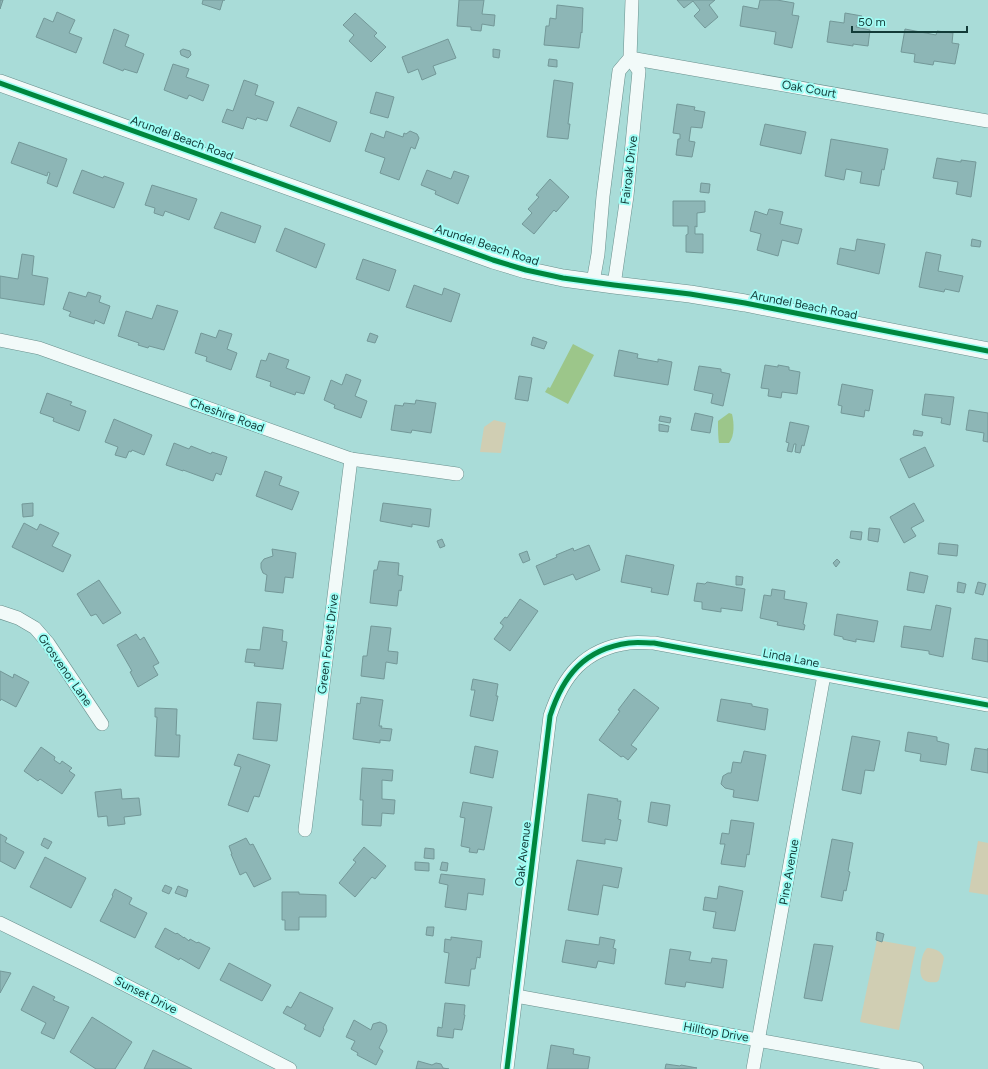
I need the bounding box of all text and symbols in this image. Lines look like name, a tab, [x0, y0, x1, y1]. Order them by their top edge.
scale bar	[852, 8, 967, 34]
text: 50 m	[858, 15, 886, 29]
street label: Oak Court	[781, 77, 838, 101]
street label: Arundel Beach Road	[129, 113, 235, 163]
street label: Fairoak Drive	[618, 134, 640, 205]
street label: Arundel Beach Road	[433, 222, 541, 268]
street label: Arundel Beach Road	[749, 288, 859, 322]
street label: Cheshire Road	[188, 395, 266, 435]
street label: Green Forest Drive	[315, 593, 341, 695]
street label: Grosvenor Lane	[35, 631, 95, 709]
street label: Linda Lane	[761, 646, 821, 670]
street label: Oak Avenue	[512, 821, 534, 887]
street label: Pine Avenue	[776, 838, 802, 906]
street label: Sunset Drive	[112, 973, 180, 1017]
street label: Hilltop Drive	[682, 1019, 750, 1045]

